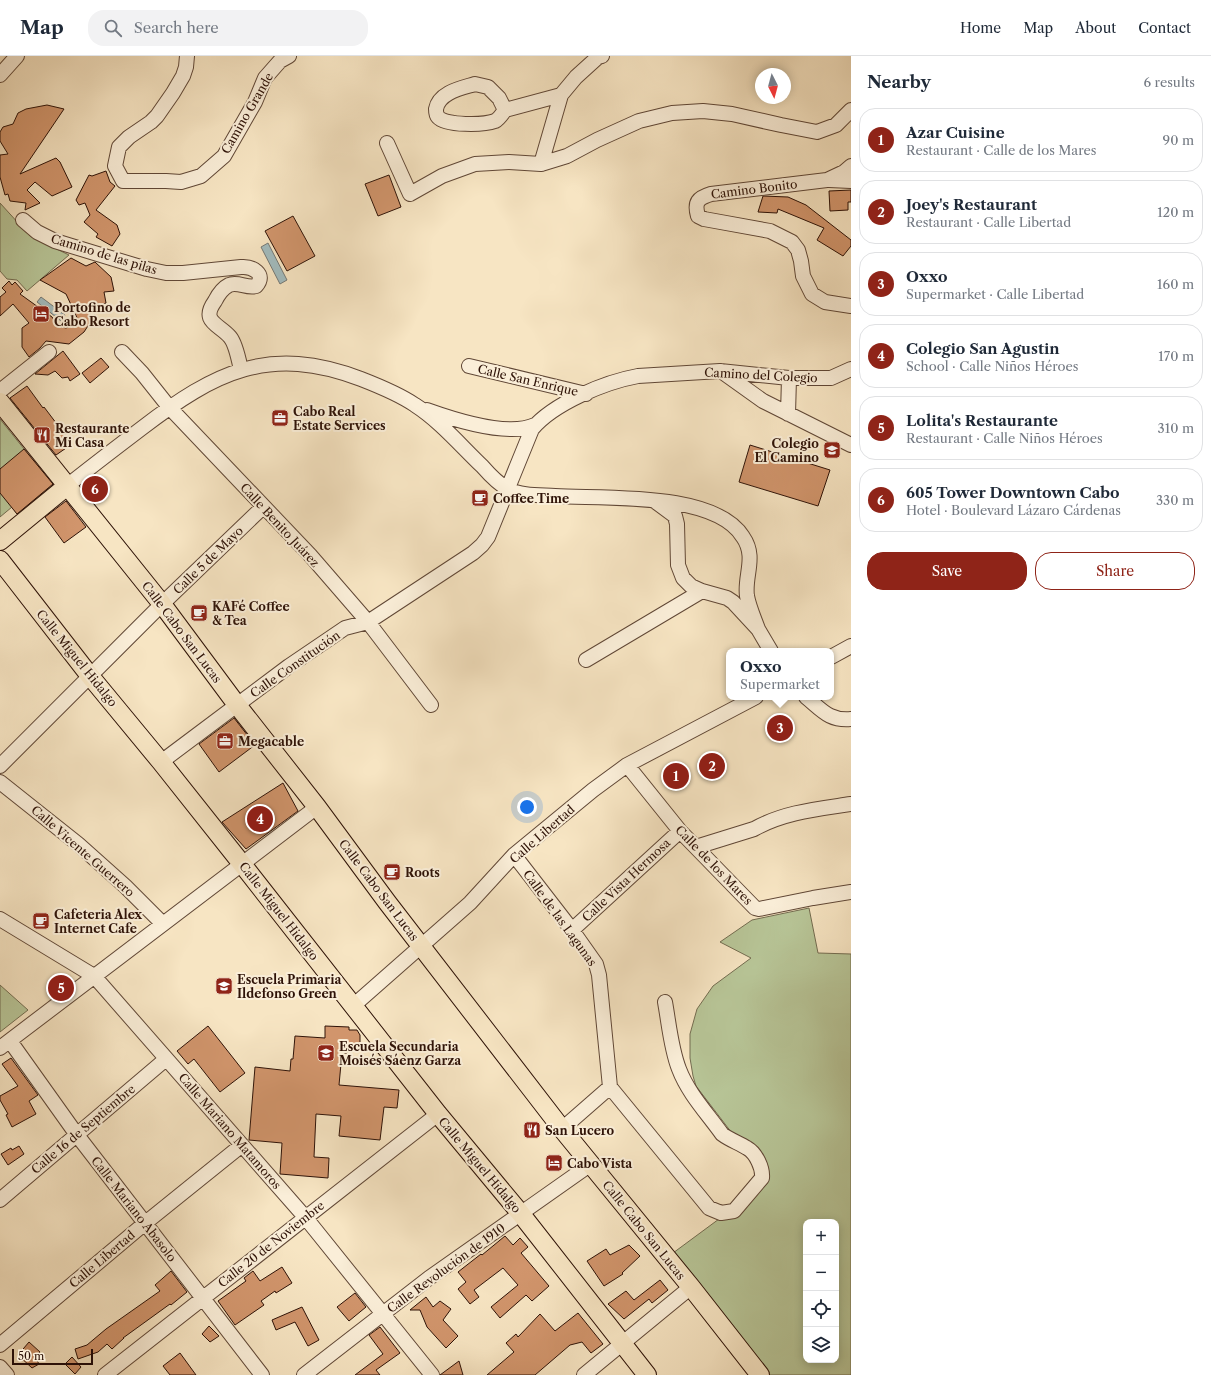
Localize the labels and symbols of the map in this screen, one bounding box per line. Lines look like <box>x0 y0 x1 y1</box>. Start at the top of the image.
north arrow <box>755 68 791 104</box>
street label: Camino Grande <box>218 70 276 156</box>
street label: Camino Bonito <box>710 176 798 202</box>
street label: Camino de las pilas <box>49 231 159 277</box>
place label: Portofino de Cabo Resort <box>54 300 131 329</box>
hotel icon: Portofino de Cabo Resort <box>31 304 51 324</box>
street label: Calle San Enrique <box>476 361 580 399</box>
street label: Camino del Colegio <box>704 365 818 385</box>
place label: Cabo Real Estate Services <box>293 404 386 433</box>
office icon: Cabo Real Estate Services <box>270 408 290 428</box>
place label: Restaurante Mi Casa <box>55 421 129 450</box>
restaurant icon: Restaurante Mi Casa <box>32 425 52 445</box>
place label: Colegio El Camino <box>754 436 819 465</box>
school or university icon: Colegio El Camino <box>822 440 842 460</box>
pin: 6 <box>82 474 108 504</box>
street label: Calle Benito Juárez <box>237 480 323 570</box>
cafe icon: Coffee Time <box>470 488 490 508</box>
place label: Coffee Time <box>493 491 569 506</box>
street label: Calle 5 de Mayo <box>170 523 246 597</box>
street label: Calle Cabo San Lucas <box>139 578 225 686</box>
place label: KAFé Coffee & Tea <box>212 599 290 628</box>
cafe icon: KAFé Coffee & Tea <box>189 603 209 623</box>
street label: Calle Miguel Hidalgo <box>33 607 121 709</box>
street label: Calle Constitución <box>247 627 343 701</box>
pin: 3 <box>767 713 793 743</box>
office icon: Megacable <box>215 731 235 751</box>
place label: Megacable <box>238 734 304 749</box>
pin: 2 <box>699 751 725 781</box>
pin: 1 <box>663 761 689 791</box>
your location <box>517 797 537 817</box>
street label: Calle Libertad <box>506 801 578 866</box>
street label: Calle Vicente Guerrero <box>28 802 138 900</box>
pin: 4 <box>247 804 273 834</box>
street label: Calle de los Mares <box>672 822 756 908</box>
street label: Calle Vista Hermosa <box>579 835 674 925</box>
street label: Calle Cabo San Lucas <box>336 836 422 944</box>
street label: Calle Miguel Hidalgo <box>236 859 322 963</box>
cafe icon: Roots <box>382 862 402 882</box>
place label: Roots <box>405 865 440 880</box>
street label: Calle de las Lagunas <box>520 867 600 969</box>
place label: Cafeteria Alex Internet Cafe <box>54 907 142 936</box>
cafe icon: Cafeteria Alex Internet Cafe <box>31 911 51 931</box>
place label: Escuela Primaria Ildefonso Green <box>237 972 342 1001</box>
pin: 5 <box>48 973 74 1003</box>
school or university icon: Escuela Primaria Ildefonso Green <box>214 976 234 996</box>
place label: Escuela Secundaria Moisés Sáenz Garza <box>339 1039 462 1068</box>
school or university icon: Escuela Secundaria Moisés Sáenz Garza <box>316 1043 336 1063</box>
street label: Calle Mariano Matamoros <box>175 1070 285 1192</box>
street label: Calle 16 de Septiembre <box>28 1081 138 1177</box>
street label: Calle Miguel Hidalgo <box>436 1114 524 1216</box>
restaurant icon: San Lucero <box>522 1120 542 1140</box>
place label: San Lucero <box>545 1123 615 1138</box>
street label: Calle Mariano Abasolo <box>88 1153 180 1265</box>
hotel icon: Cabo Vista <box>544 1153 564 1173</box>
place label: Cabo Vista <box>567 1156 633 1171</box>
street label: Calle Cabo San Lucas <box>599 1177 689 1283</box>
street label: Calle 20 de Noviembre <box>215 1198 327 1290</box>
street label: Calle Revolución de 1910 <box>384 1220 508 1316</box>
street label: Calle Libertad <box>66 1227 138 1291</box>
scale bar <box>12 1347 93 1366</box>

